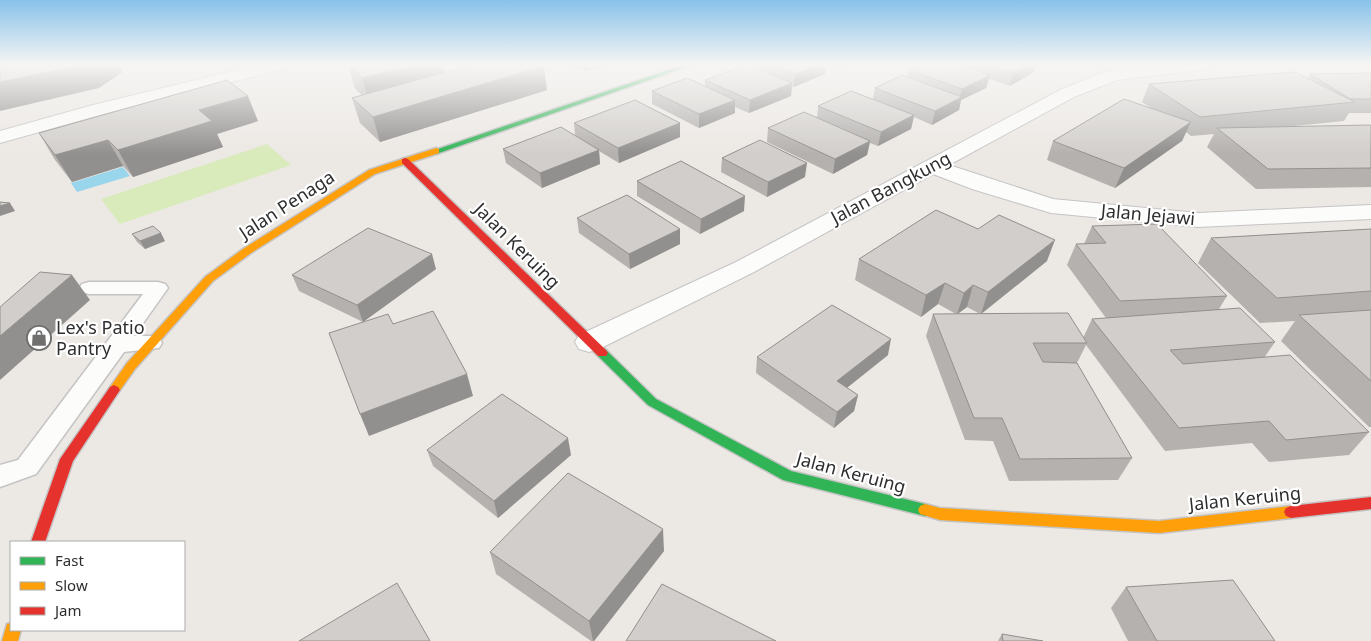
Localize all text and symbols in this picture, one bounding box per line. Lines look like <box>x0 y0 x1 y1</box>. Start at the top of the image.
street label: Jalan Bangkung <box>825 145 955 230</box>
street label: Jalan Penaga <box>233 164 339 245</box>
street label: Jalan Keruing <box>468 196 566 293</box>
street label: Jalan Jejawi <box>1098 198 1196 230</box>
place label: Lex's Patio Pantry <box>56 315 145 360</box>
shop icon: Lex's Patio Pantry <box>26 325 52 351</box>
street label: Jalan Keruing <box>792 445 909 498</box>
street label: Jalan Keruing <box>1186 480 1302 516</box>
legend <box>10 541 185 631</box>
text: Fast <box>55 550 84 570</box>
text: Slow <box>55 575 88 595</box>
text: Jam <box>53 600 82 620</box>

